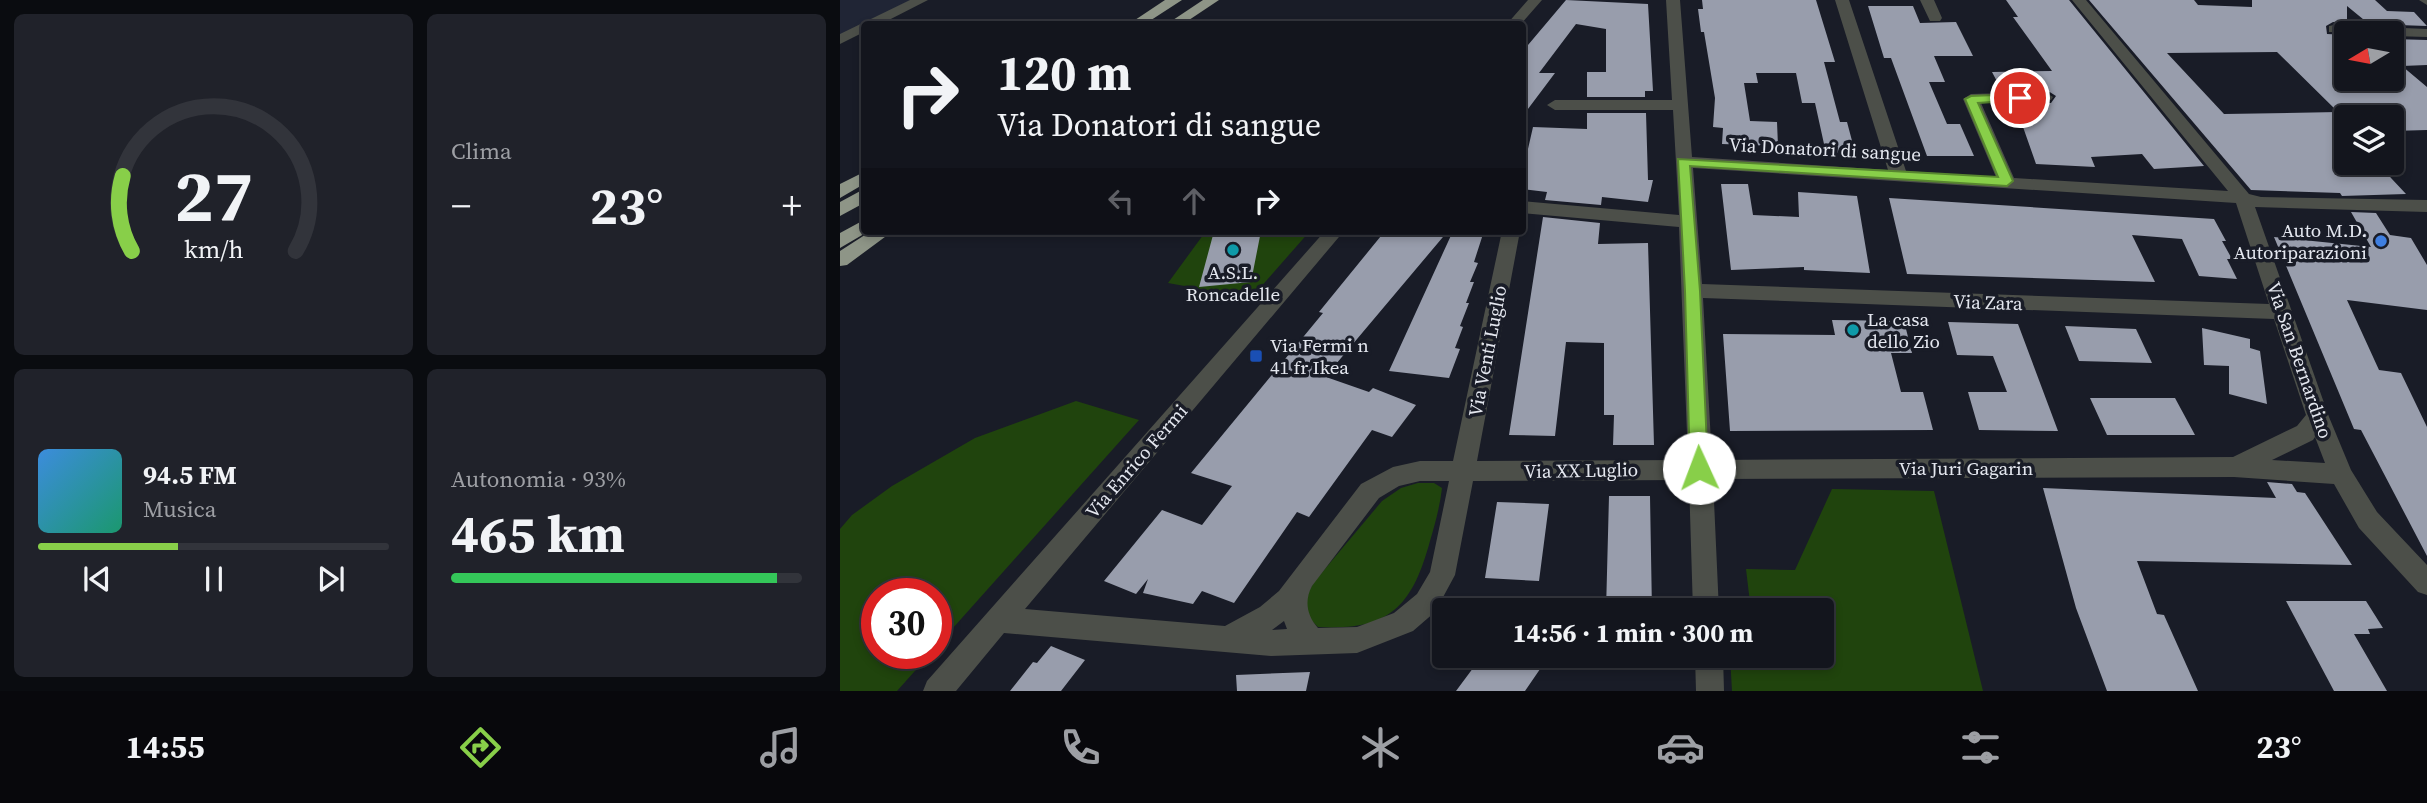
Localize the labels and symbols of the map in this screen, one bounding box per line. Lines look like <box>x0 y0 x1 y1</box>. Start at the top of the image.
north arrow <box>2334 21 2404 91</box>
pin <box>1990 68 2050 128</box>
street label: Via Donatori di sangue <box>1728 131 1922 167</box>
place label: Auto M.D. Autoriparazioni <box>2234 217 2367 265</box>
marker: Auto M.D. Autoriparazioni <box>2373 233 2389 249</box>
marker: A.S.L. Roncadelle <box>1225 242 1241 258</box>
place label: A.S.L. Roncadelle <box>1186 259 1280 307</box>
street label: Via San Bernardino <box>2261 278 2339 442</box>
street label: Via Venti Luglio <box>1462 283 1512 419</box>
street label: Via Zara <box>1953 288 2024 316</box>
place label: La casa dello Zio <box>1867 306 1940 354</box>
marker: La casa dello Zio <box>1845 322 1861 338</box>
place label: Via Fermi n 41 fr Ikea <box>1270 332 1369 380</box>
marker: Via Fermi n 41 fr Ikea <box>1248 348 1264 364</box>
street label: Via Enrico Fermi <box>1079 398 1193 524</box>
position arrow <box>1662 431 1736 505</box>
street label: Via Juri Gagarin <box>1899 455 2033 481</box>
street label: Via XX Luglio <box>1524 456 1638 484</box>
speed limit sign: 30 <box>861 578 952 669</box>

